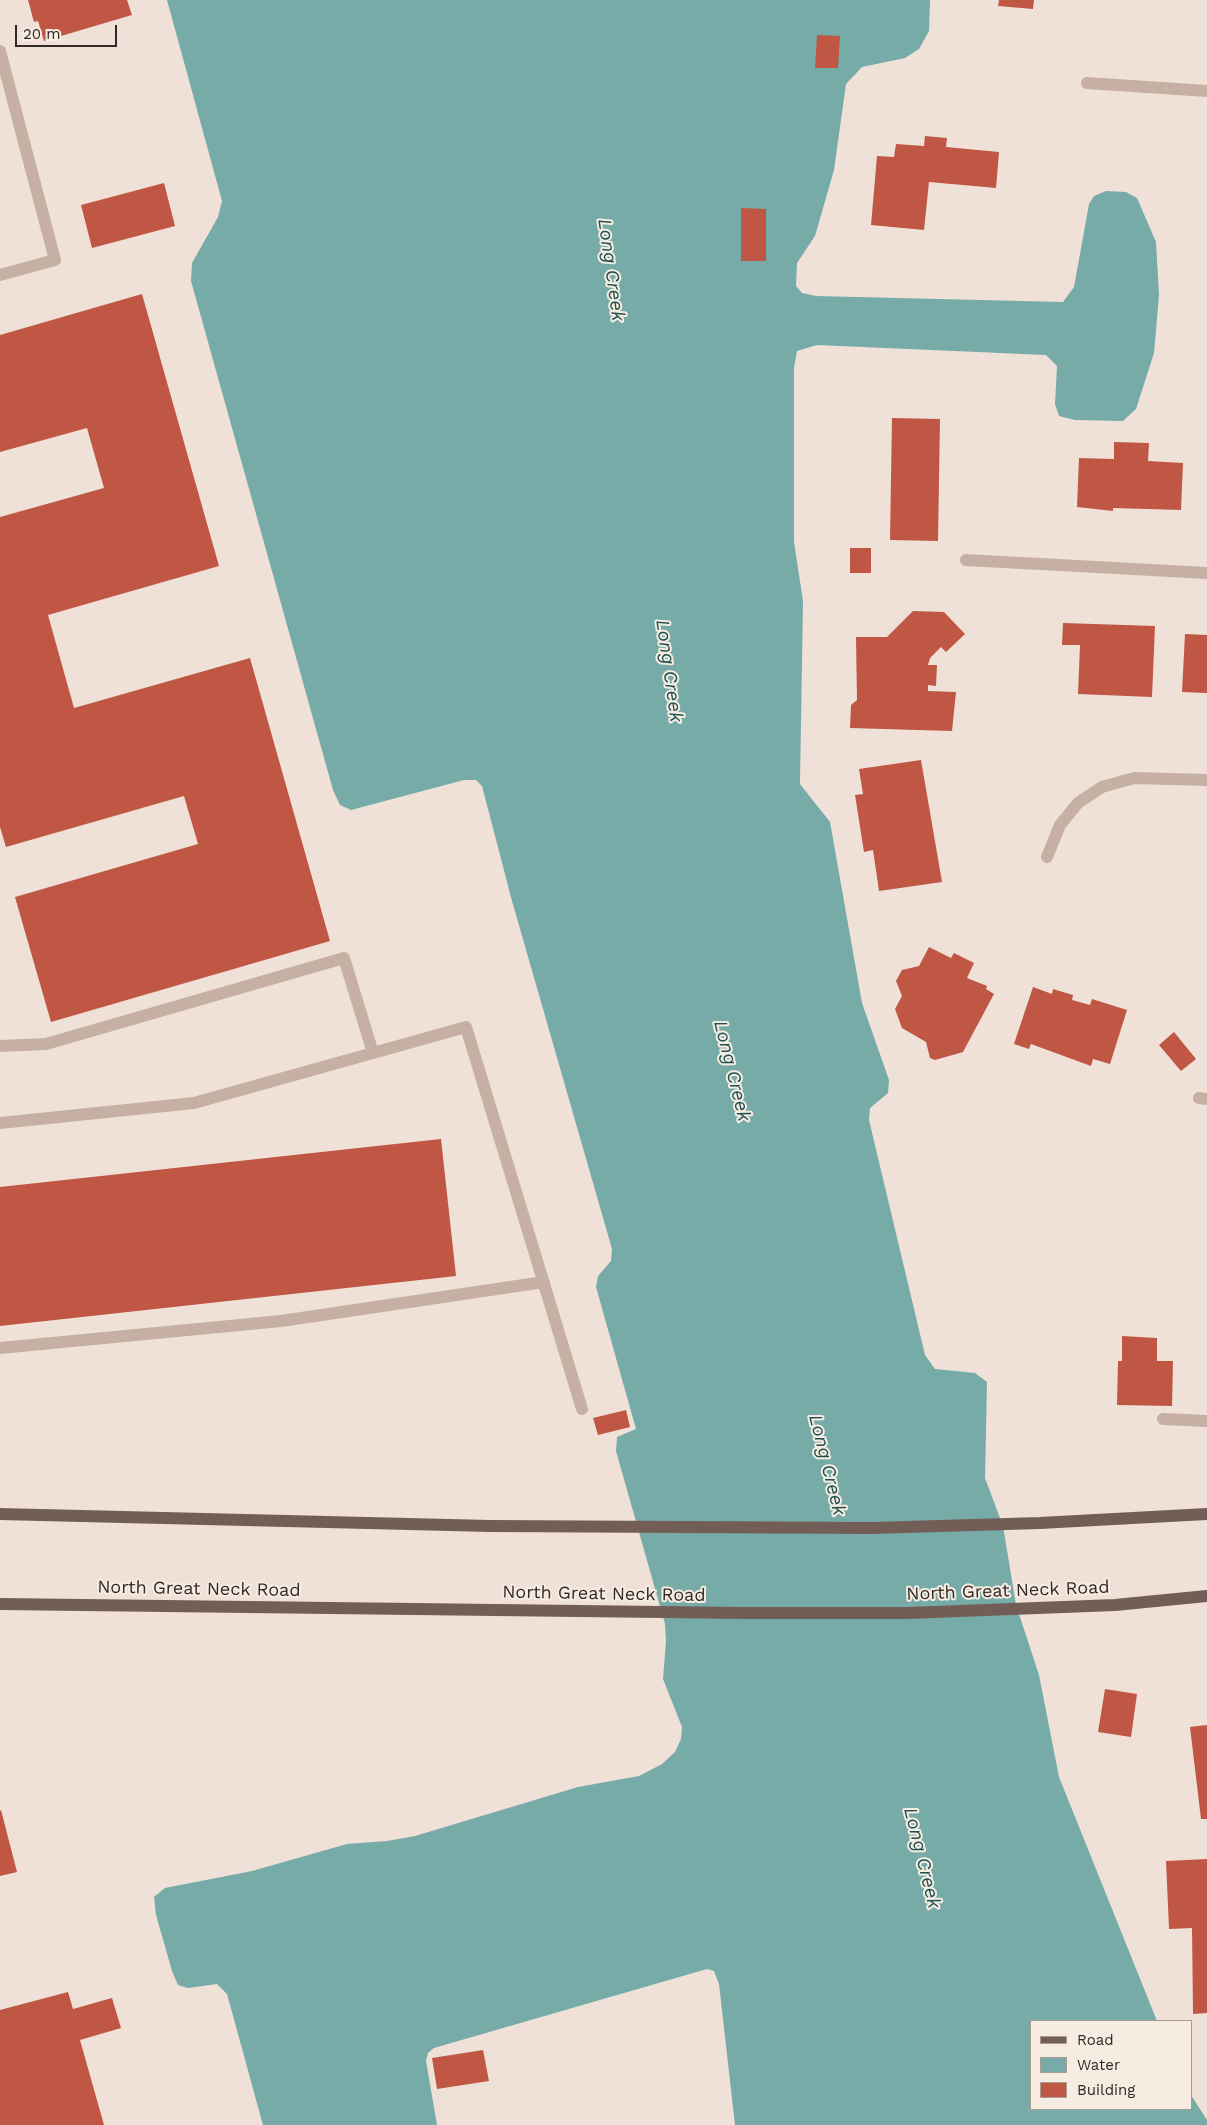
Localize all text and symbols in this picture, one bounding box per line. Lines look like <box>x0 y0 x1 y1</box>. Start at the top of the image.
scale bar <box>18 15 120 47</box>
text: 20 m <box>23 25 61 43</box>
water label: Long Creek <box>593 217 629 323</box>
water label: Long Creek <box>651 618 687 724</box>
water label: Long Creek <box>708 1018 756 1124</box>
water label: Long Creek <box>803 1412 851 1518</box>
street label: North Great Neck Road <box>97 1576 301 1602</box>
street label: North Great Neck Road <box>906 1577 1110 1605</box>
street label: North Great Neck Road <box>502 1581 706 1607</box>
water label: Long Creek <box>898 1805 946 1911</box>
legend <box>1030 2020 1192 2110</box>
text: Road <box>1077 2031 1114 2049</box>
text: Water <box>1077 2056 1120 2074</box>
text: Building <box>1077 2081 1135 2099</box>

